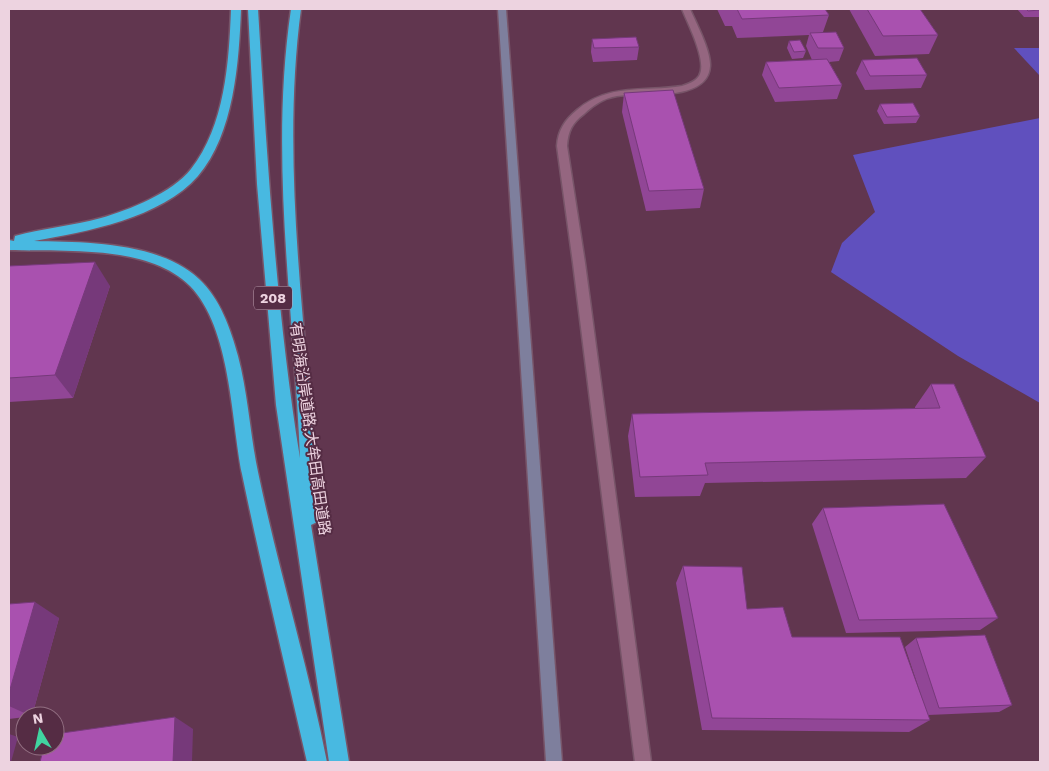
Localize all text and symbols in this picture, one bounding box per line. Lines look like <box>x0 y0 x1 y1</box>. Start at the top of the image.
road number: 208 <box>254 286 292 310</box>
street label: 有明海沿岸道路;大牟田高田道路 <box>286 322 334 536</box>
north arrow <box>15 706 65 756</box>
text: N <box>32 709 44 727</box>

